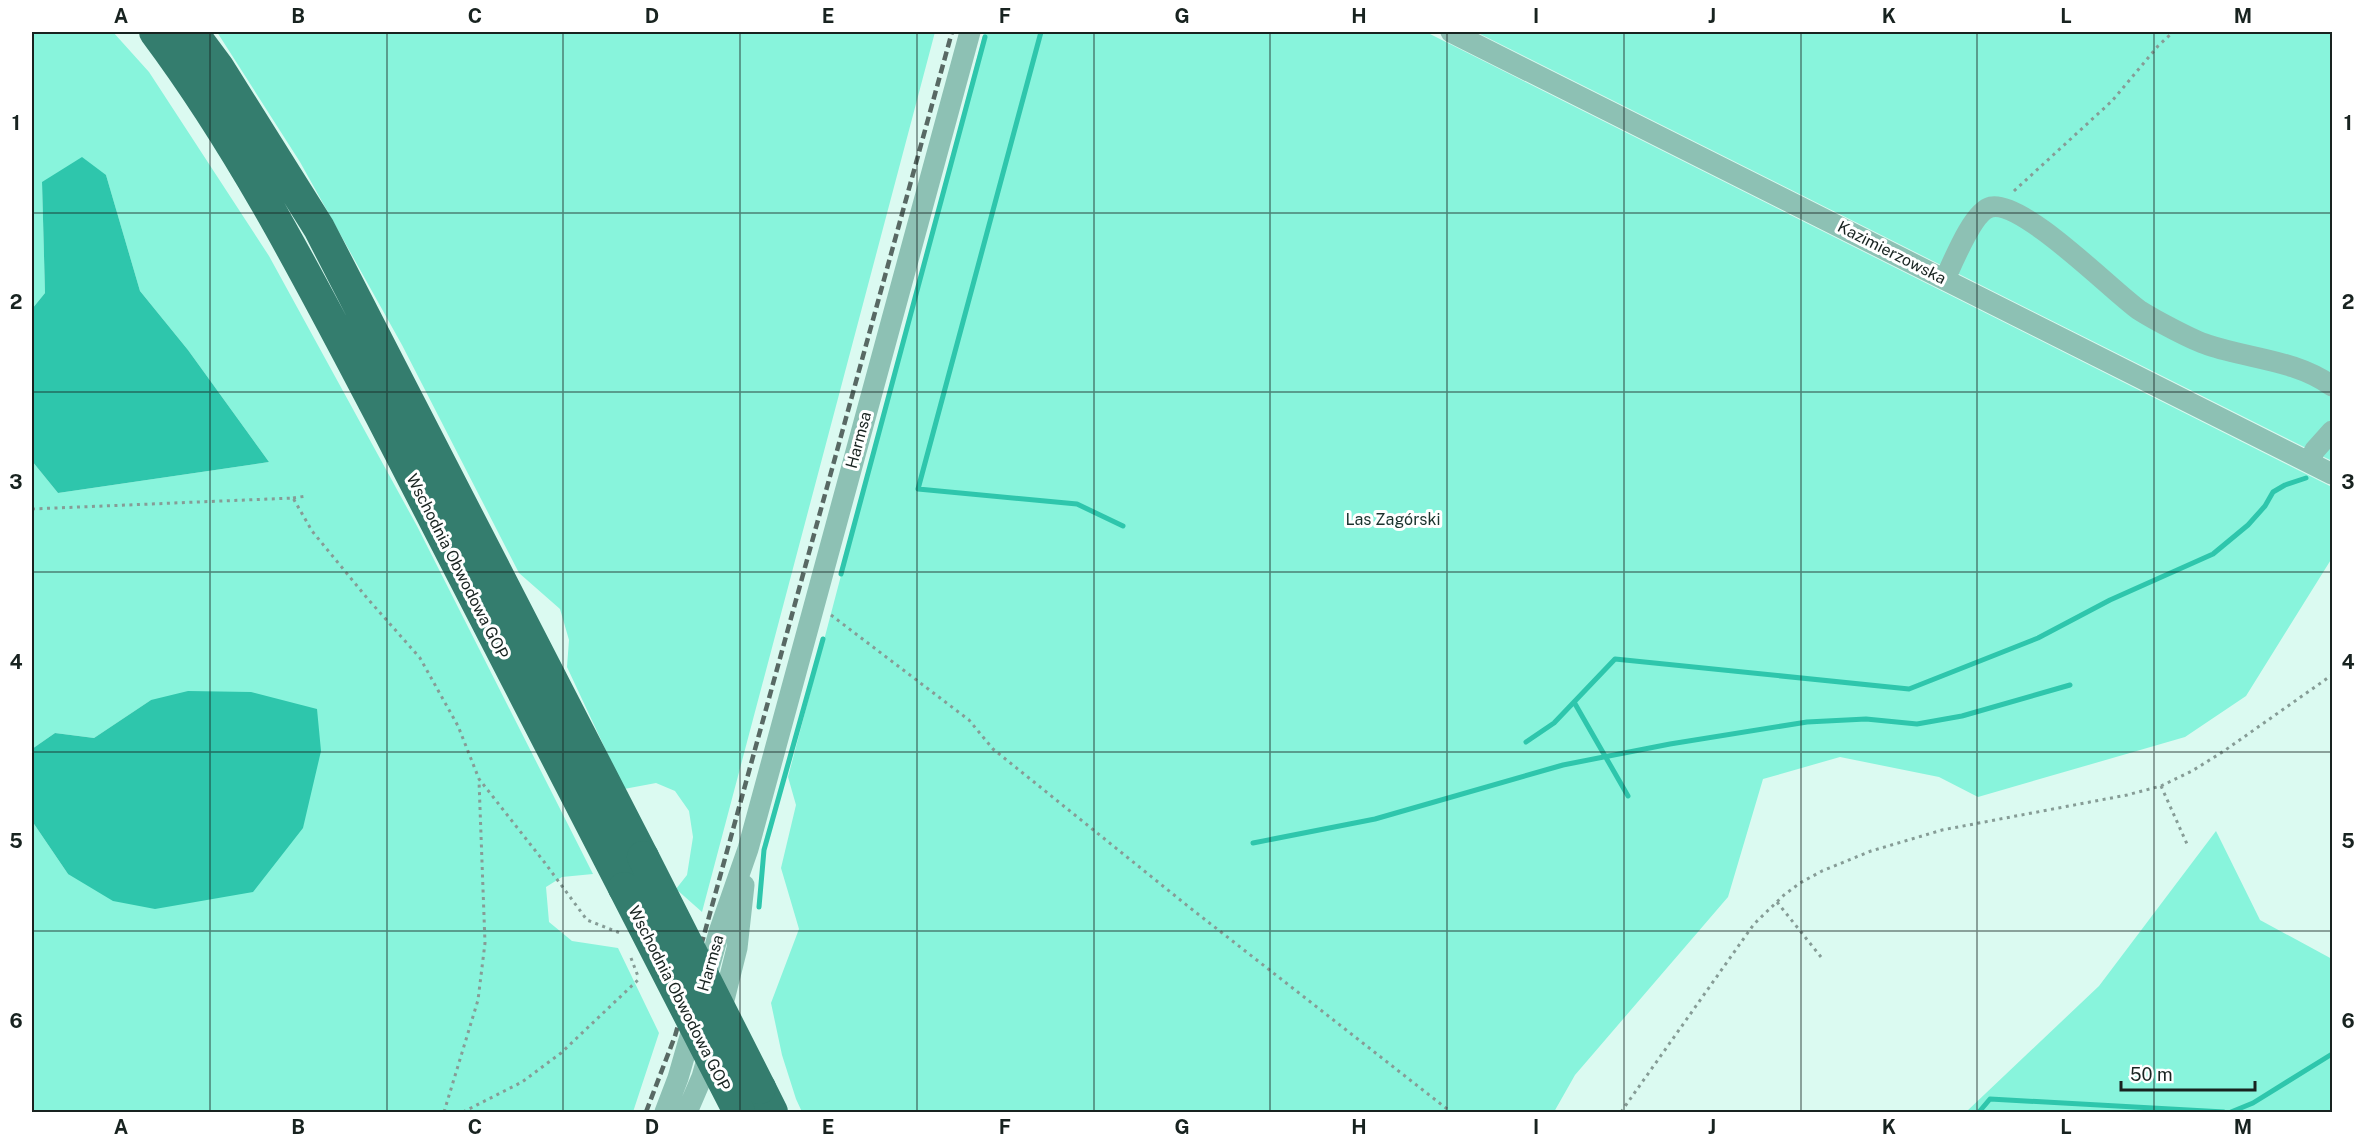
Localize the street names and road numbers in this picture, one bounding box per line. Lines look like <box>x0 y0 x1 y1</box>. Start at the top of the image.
street label: Kazimierzowska <box>1834 217 1949 288</box>
street label: Harmsa <box>842 410 875 471</box>
street label: Wschodnia Obwodowa GOP <box>403 471 513 662</box>
street label: Wschodnia Obwodowa GOP <box>625 903 735 1094</box>
street label: Harmsa <box>693 933 728 994</box>

